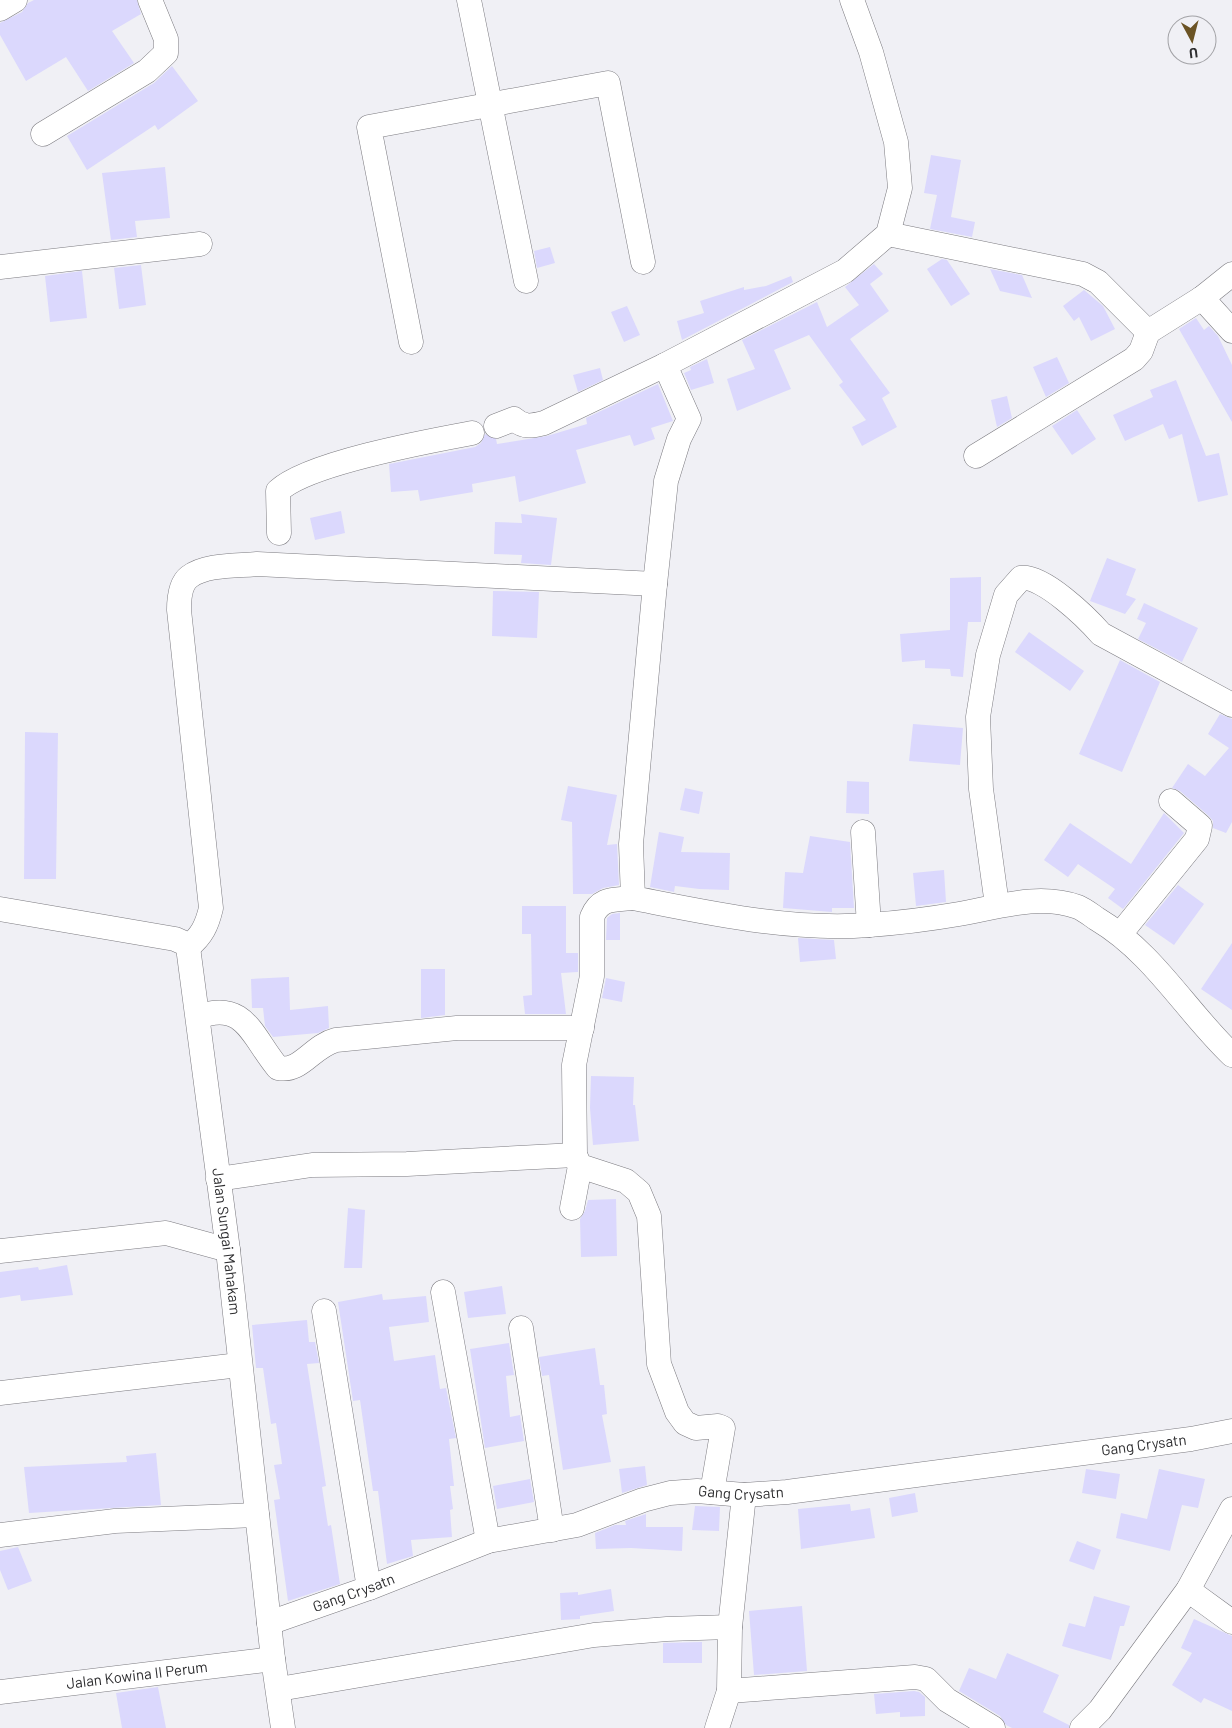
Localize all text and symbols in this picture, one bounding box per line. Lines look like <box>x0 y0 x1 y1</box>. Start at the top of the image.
north arrow <box>1167 15 1217 65</box>
text: U <box>1188 44 1199 62</box>
street label: Jalan Sungai Mahakam <box>209 1167 245 1316</box>
street label: Gang Crysatn <box>1100 1430 1187 1459</box>
street label: Gang Crysatn <box>698 1481 784 1503</box>
street label: Gang Crysatn <box>310 1569 397 1615</box>
street label: Jalan Kowina II Perum <box>65 1657 209 1692</box>

